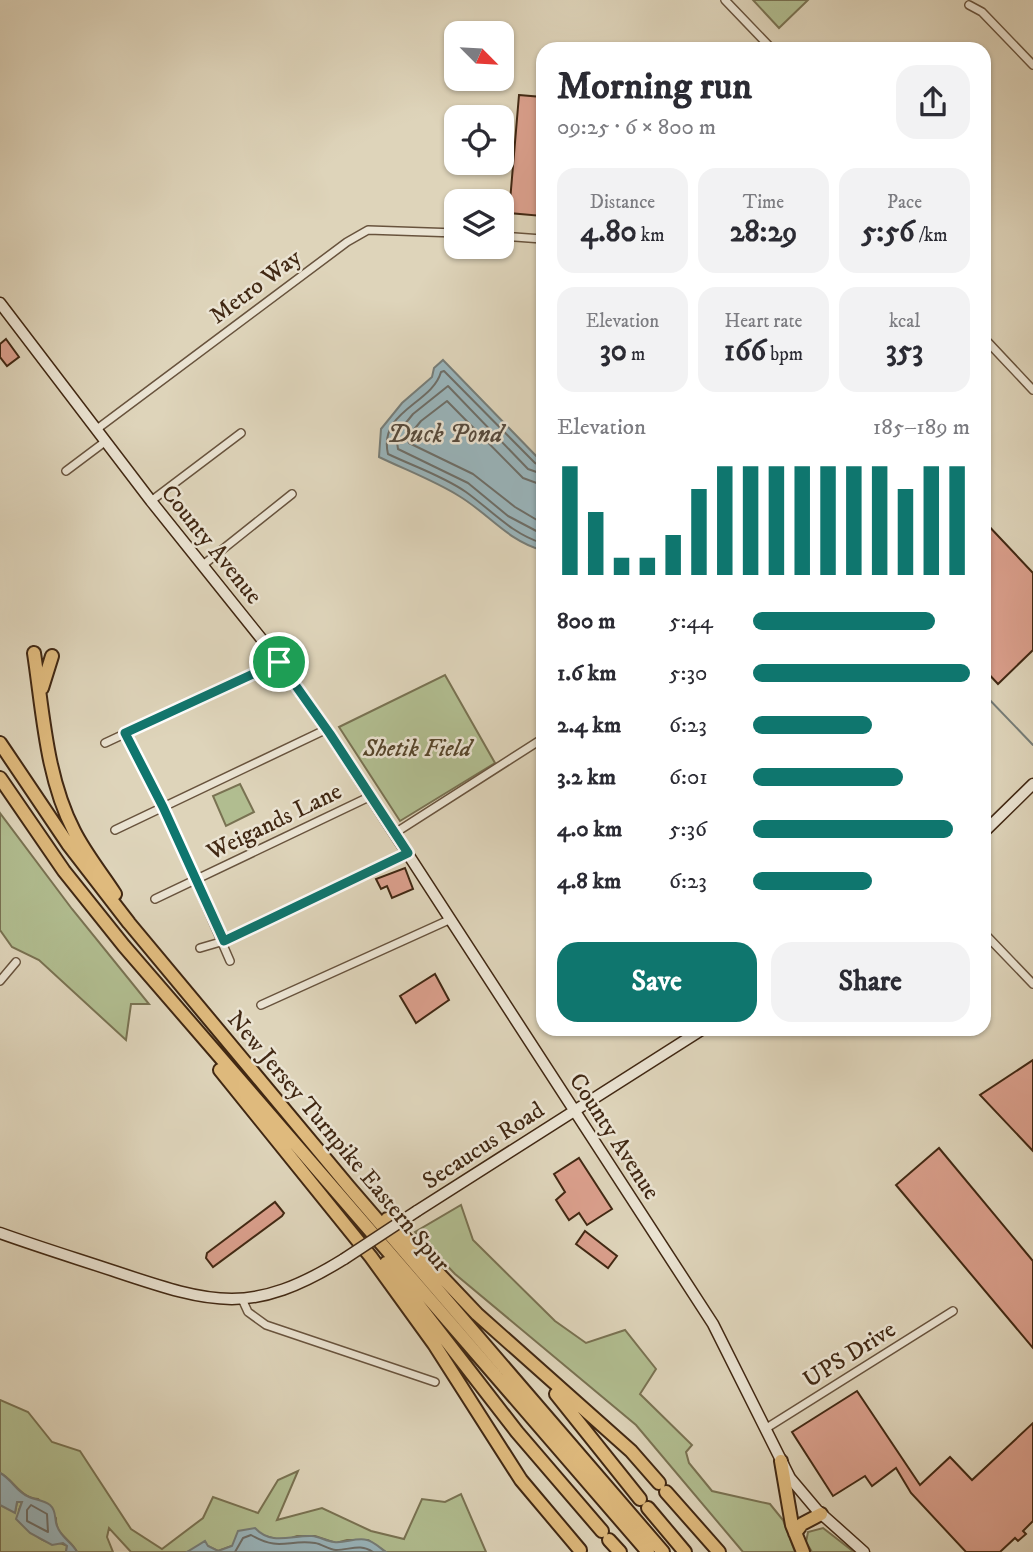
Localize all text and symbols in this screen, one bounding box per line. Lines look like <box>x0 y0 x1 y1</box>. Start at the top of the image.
north arrow <box>444 21 514 91</box>
map controls <box>444 21 514 259</box>
text: Morning run <box>557 63 752 111</box>
button: share <box>896 65 970 139</box>
button: locate <box>444 105 514 175</box>
text: 09:25 · 6 × 800 m <box>557 113 716 142</box>
button: layers <box>444 189 514 259</box>
text: Distance <box>590 191 655 214</box>
text: Time <box>743 191 784 214</box>
text: Pace <box>887 191 922 214</box>
text: 4.80 <box>580 214 637 251</box>
text: 28:29 <box>730 214 797 251</box>
text: 5:56 <box>861 214 915 251</box>
text: km <box>637 224 665 247</box>
text: /km <box>915 224 948 247</box>
street label: Metro Way <box>204 242 308 331</box>
text: Elevation <box>586 310 659 333</box>
text: Heart rate <box>725 310 802 333</box>
text: kcal <box>889 310 920 333</box>
text: 30 <box>600 333 627 370</box>
text: 166 <box>724 333 766 370</box>
text: 353 <box>886 333 923 370</box>
text: m <box>627 343 645 366</box>
text: bpm <box>766 343 803 366</box>
text: Elevation <box>557 413 646 442</box>
text: 185–189 m <box>873 413 970 442</box>
water label: Duck Pond <box>387 418 506 451</box>
street label: County Avenue <box>154 479 269 610</box>
text: 800 m <box>557 607 615 636</box>
text: 5:44 <box>669 607 713 636</box>
pin <box>249 632 309 692</box>
icon: arrive <box>260 643 298 681</box>
text: 1.6 km <box>557 659 616 688</box>
text: 5:30 <box>669 659 707 688</box>
text: 2.4 km <box>557 711 621 740</box>
text: 6:23 <box>669 711 707 740</box>
park label: Shetik Field <box>362 734 475 764</box>
text: 3.2 km <box>557 763 616 792</box>
text: 6:01 <box>669 763 708 792</box>
street label: Weigands Lane <box>201 776 347 868</box>
text: 4.0 km <box>557 815 622 844</box>
text: 5:36 <box>669 815 707 844</box>
text: 4.8 km <box>557 867 621 896</box>
text: 6:23 <box>669 867 707 896</box>
button: Save <box>557 942 757 1022</box>
button: Share <box>771 942 970 1022</box>
street label: New Jersey Turnpike Eastern Spur <box>220 1005 456 1278</box>
street label: County Avenue <box>562 1068 666 1206</box>
street label: Secaucus Road <box>417 1095 550 1196</box>
street label: UPS Drive <box>798 1315 901 1395</box>

